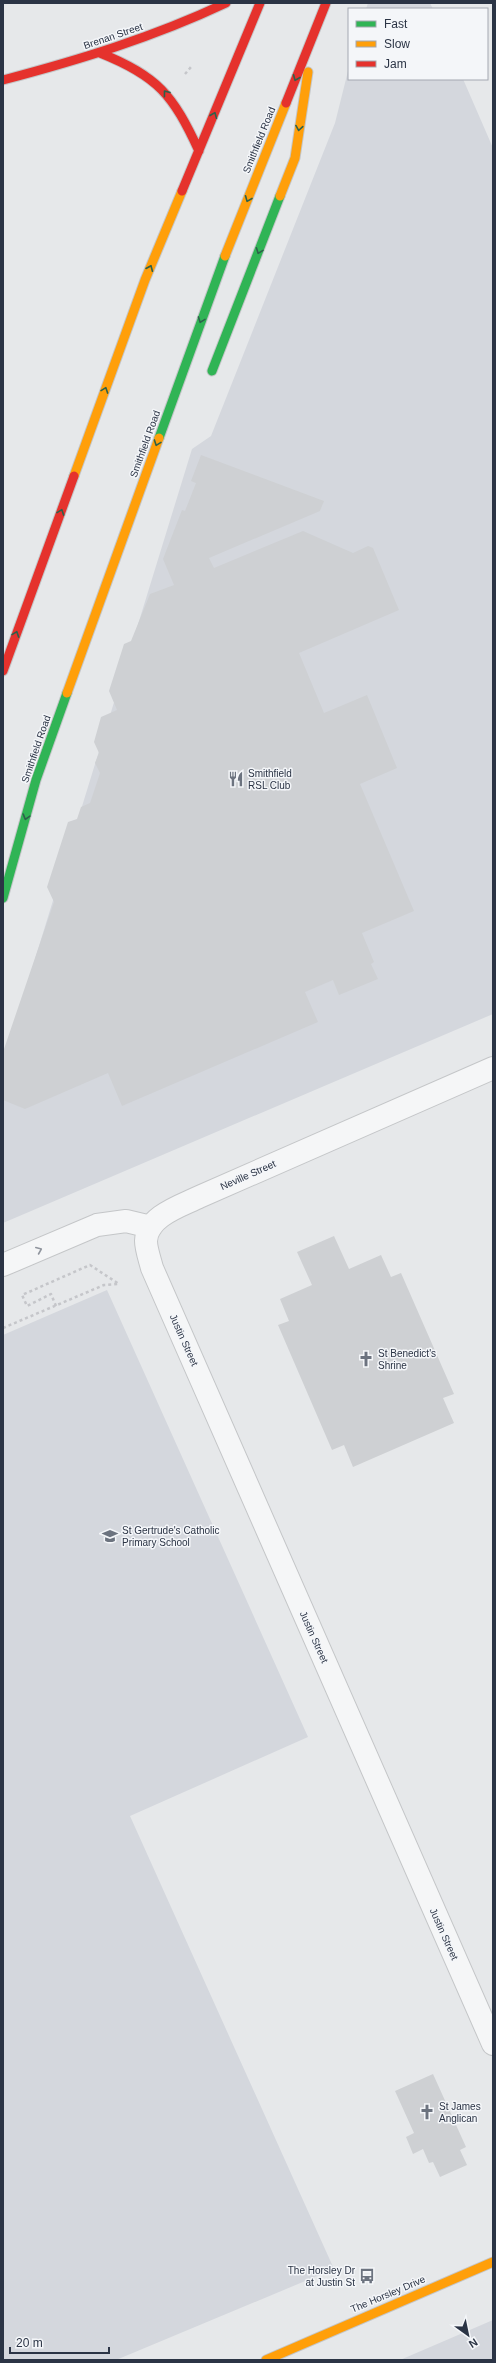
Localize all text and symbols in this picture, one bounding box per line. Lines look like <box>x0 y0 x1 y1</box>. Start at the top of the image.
legend <box>348 8 488 80</box>
text: Fast <box>384 17 408 31</box>
street label: Brenan Street <box>82 21 144 51</box>
text: Slow <box>384 37 410 51</box>
text: Jam <box>384 57 407 71</box>
one-way arrow <box>293 74 301 82</box>
one-way arrow <box>163 90 171 97</box>
street label: Smithfield Road <box>241 105 277 175</box>
one-way arrow <box>209 111 217 118</box>
one-way arrow <box>296 124 304 131</box>
one-way arrow <box>244 195 252 202</box>
one-way arrow <box>255 247 263 254</box>
one-way arrow <box>145 264 153 272</box>
one-way arrow <box>198 317 206 324</box>
one-way arrow <box>100 386 109 393</box>
street label: Smithfield Road <box>128 409 162 479</box>
one-way arrow <box>154 439 162 446</box>
one-way arrow <box>56 509 64 516</box>
one-way arrow <box>12 631 20 638</box>
street label: Smithfield Road <box>19 714 53 784</box>
place label: Smithfield RSL Club <box>248 768 292 791</box>
restaurant icon: Smithfield RSL Club <box>227 770 245 788</box>
one-way arrow <box>22 814 30 821</box>
street label: Neville Street <box>219 1158 278 1192</box>
one-way arrow <box>35 1246 42 1254</box>
street label: Justin Street <box>168 1312 200 1368</box>
place label: St Benedict's Shrine <box>378 1348 436 1371</box>
church icon: St Benedict's Shrine <box>357 1350 375 1368</box>
place label: St Gertrude's Catholic Primary School <box>122 1525 220 1548</box>
school or university icon: St Gertrude's Catholic Primary School <box>101 1527 119 1545</box>
street label: Justin Street <box>298 1609 330 1665</box>
street label: Justin Street <box>428 1906 460 1962</box>
place label: St James Anglican <box>439 2101 481 2124</box>
church icon: St James Anglican <box>418 2103 436 2121</box>
place label: The Horsley Dr at Justin St <box>288 2265 356 2288</box>
bus stop icon: The Horsley Dr at Justin St <box>358 2267 376 2285</box>
street label: The Horsley Drive <box>349 2273 427 2315</box>
north arrow <box>448 2315 488 2355</box>
scale bar <box>10 2329 109 2355</box>
text: 20 m <box>16 2336 43 2350</box>
text: N <box>467 2336 480 2351</box>

